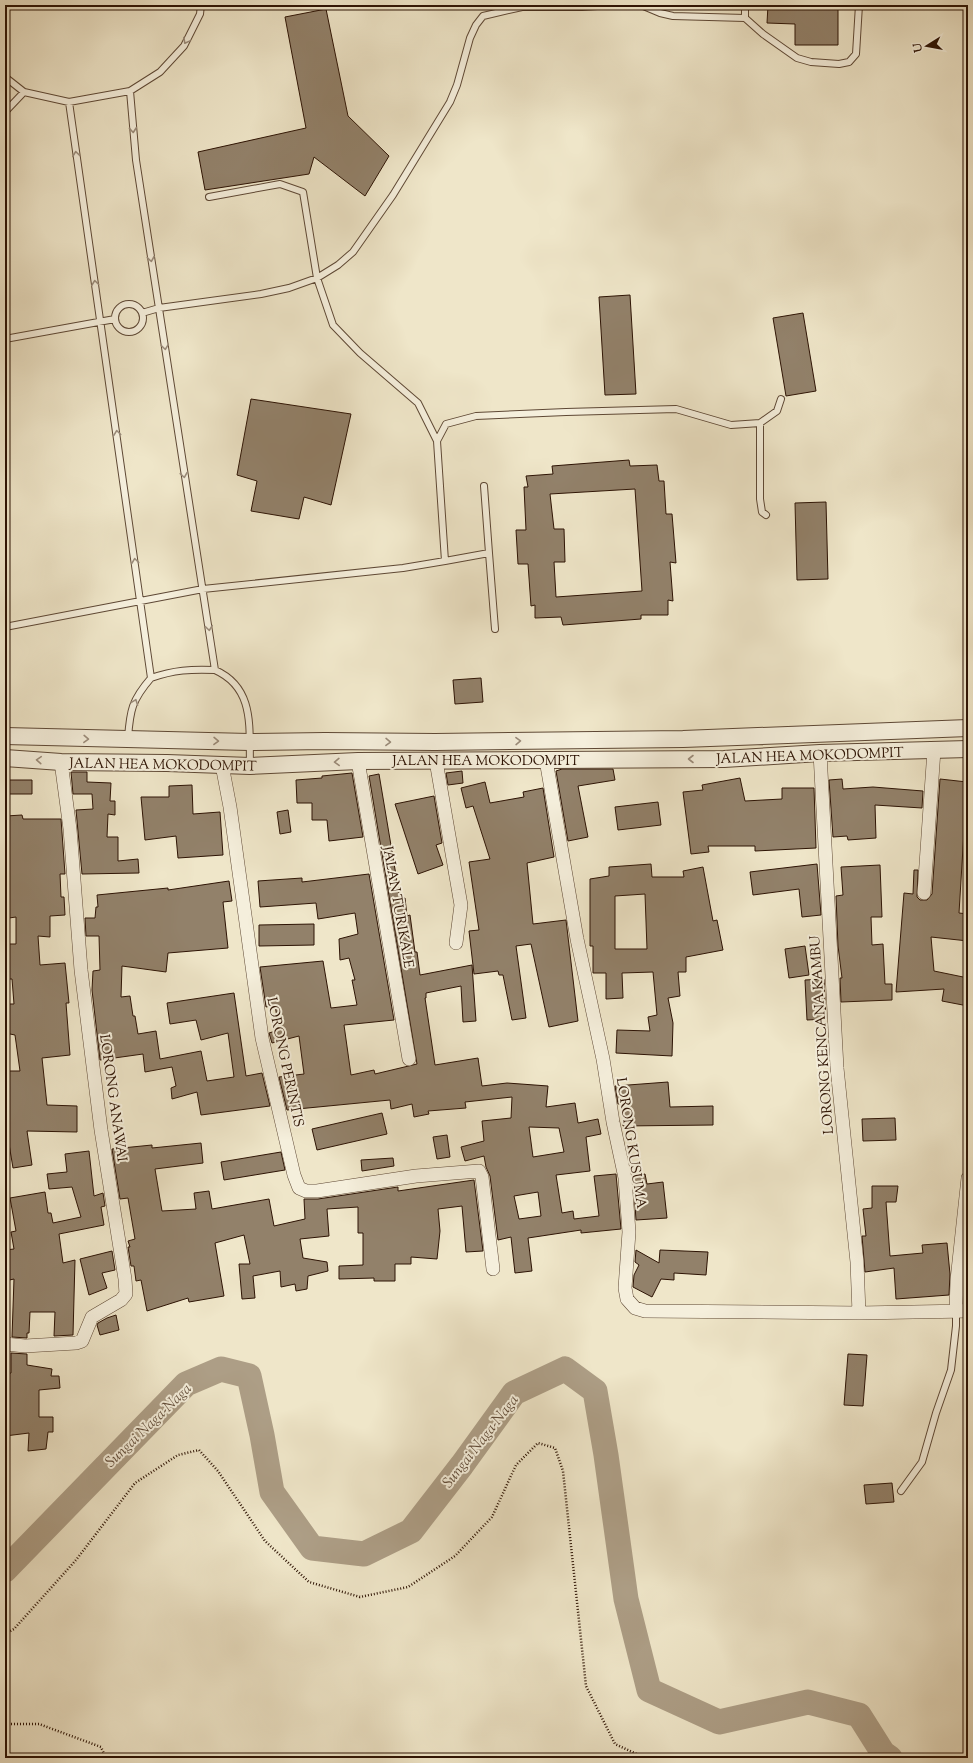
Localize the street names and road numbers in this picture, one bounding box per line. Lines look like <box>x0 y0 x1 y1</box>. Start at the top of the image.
street label: JALAN HEA MOKODOMPIT <box>715 744 904 770</box>
street label: JALAN HEA MOKODOMPIT <box>391 752 580 772</box>
street label: JALAN HEA MOKODOMPIT <box>68 754 257 778</box>
street label: JALAN TURIKALE <box>376 844 418 971</box>
street label: LORONG KENCANA KAMBU <box>806 934 840 1135</box>
street label: LORONG PERINTIS <box>261 996 308 1129</box>
street label: LORONG ANAWAI <box>93 1033 131 1164</box>
street label: LORONG KUSUMA <box>610 1076 650 1211</box>

